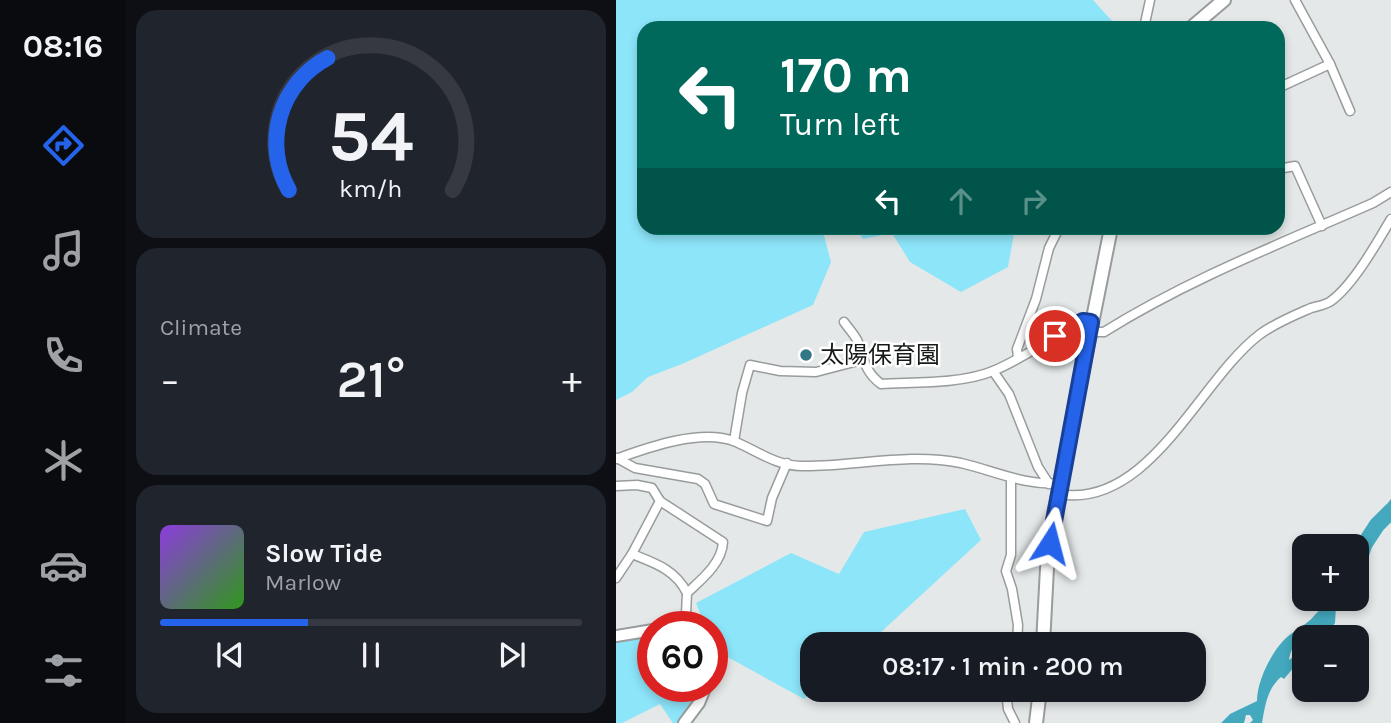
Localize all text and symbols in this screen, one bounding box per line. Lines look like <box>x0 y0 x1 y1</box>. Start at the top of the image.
text: 08:16 <box>23 28 103 65</box>
text: 170 m <box>780 47 912 104</box>
icon: left <box>665 49 756 140</box>
text: 54 <box>328 93 414 178</box>
text: Turn left <box>780 106 900 143</box>
icon: directions <box>39 121 88 170</box>
text: km/h <box>339 174 403 203</box>
icon: left <box>869 182 907 220</box>
icon: ahead <box>942 182 980 220</box>
icon: right <box>1015 182 1053 220</box>
icon: music <box>39 226 88 275</box>
pin <box>1025 306 1085 366</box>
text: Climate <box>160 314 242 341</box>
icon: arrive <box>1036 317 1074 355</box>
icon: phone <box>39 331 88 380</box>
place label: 太陽保育園 <box>820 341 940 369</box>
marker: 太陽保育園 <box>798 347 814 363</box>
text: 21° <box>337 349 405 410</box>
text: − <box>160 358 180 403</box>
text: + <box>562 358 582 403</box>
icon: climate <box>39 436 88 485</box>
position arrow <box>1013 506 1087 580</box>
map controls <box>1292 534 1369 702</box>
button: + <box>1292 534 1369 611</box>
text: Slow Tide <box>265 538 383 569</box>
icon: car <box>39 541 88 590</box>
text: Marlow <box>265 569 341 596</box>
speed limit sign: 60 <box>637 611 728 702</box>
button: − <box>1292 625 1369 702</box>
icon: previous <box>211 636 249 674</box>
icon: pause <box>352 636 390 674</box>
icon: next <box>493 636 531 674</box>
icon: filters <box>39 646 88 695</box>
text: 08:17 · 1 min · 200 m <box>882 651 1124 682</box>

